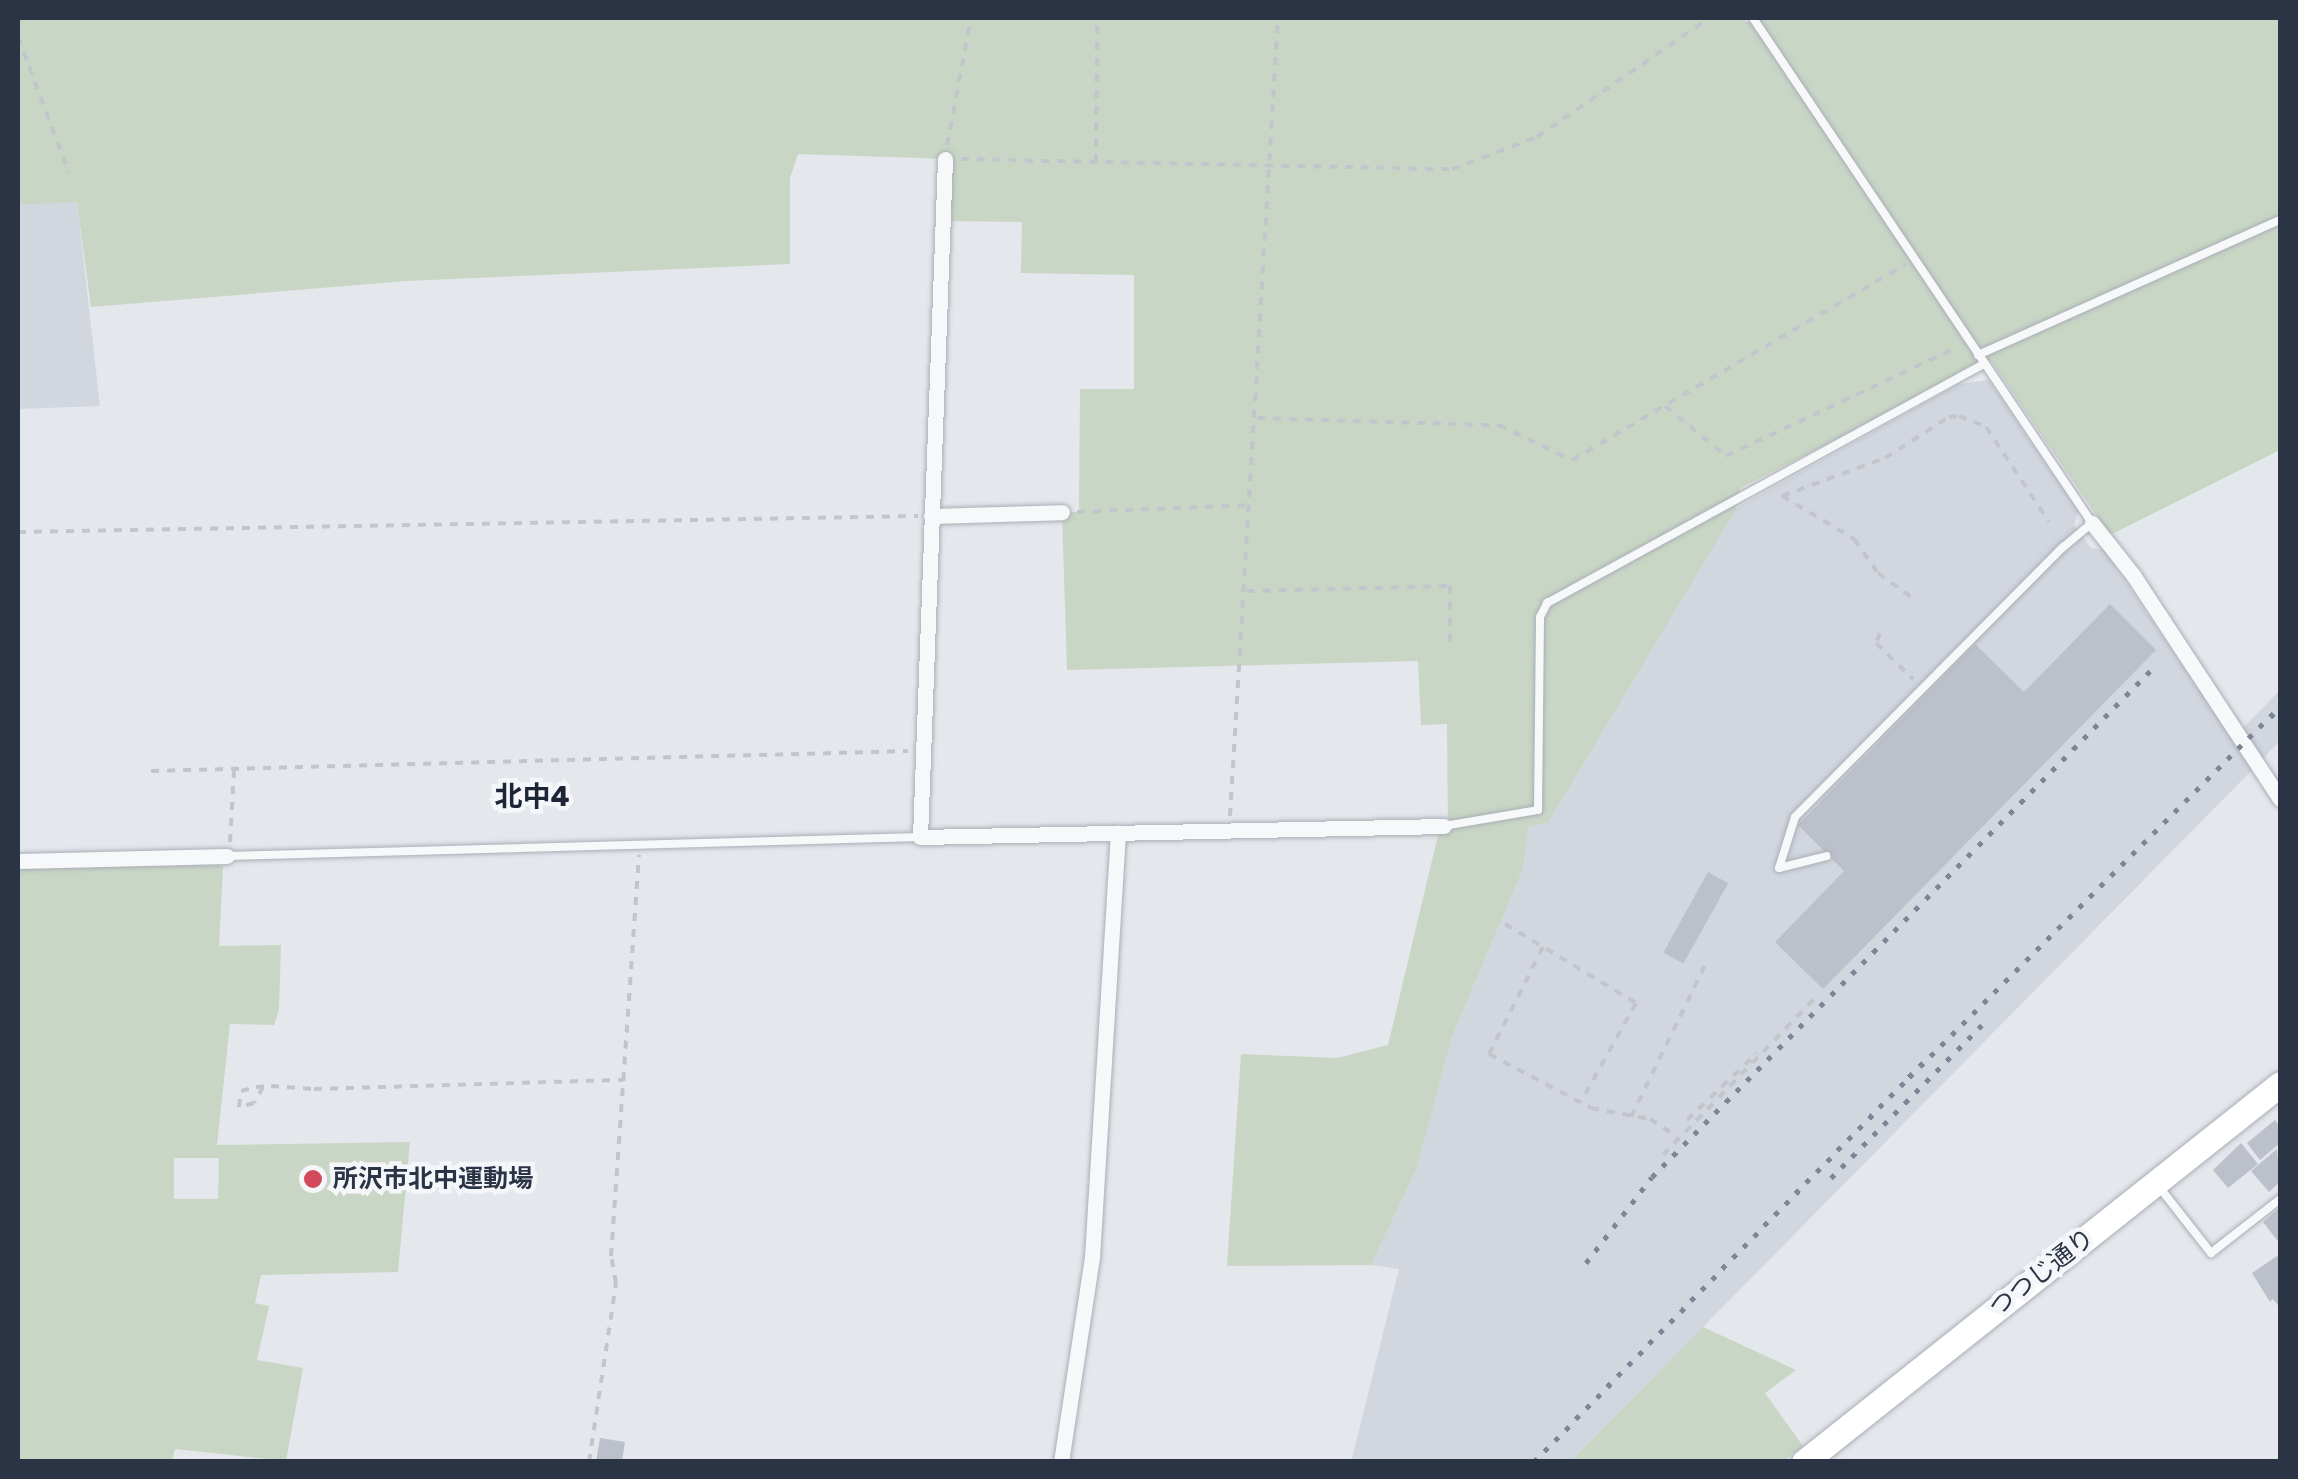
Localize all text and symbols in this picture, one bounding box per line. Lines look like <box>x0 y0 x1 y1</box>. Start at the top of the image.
district label: 北中4 <box>494 780 570 814</box>
place label: 所沢市北中運動場 <box>333 1164 533 1194</box>
marker: 所沢市北中運動場 <box>302 1168 324 1190</box>
street label: つつじ通り <box>1984 1223 2100 1323</box>

